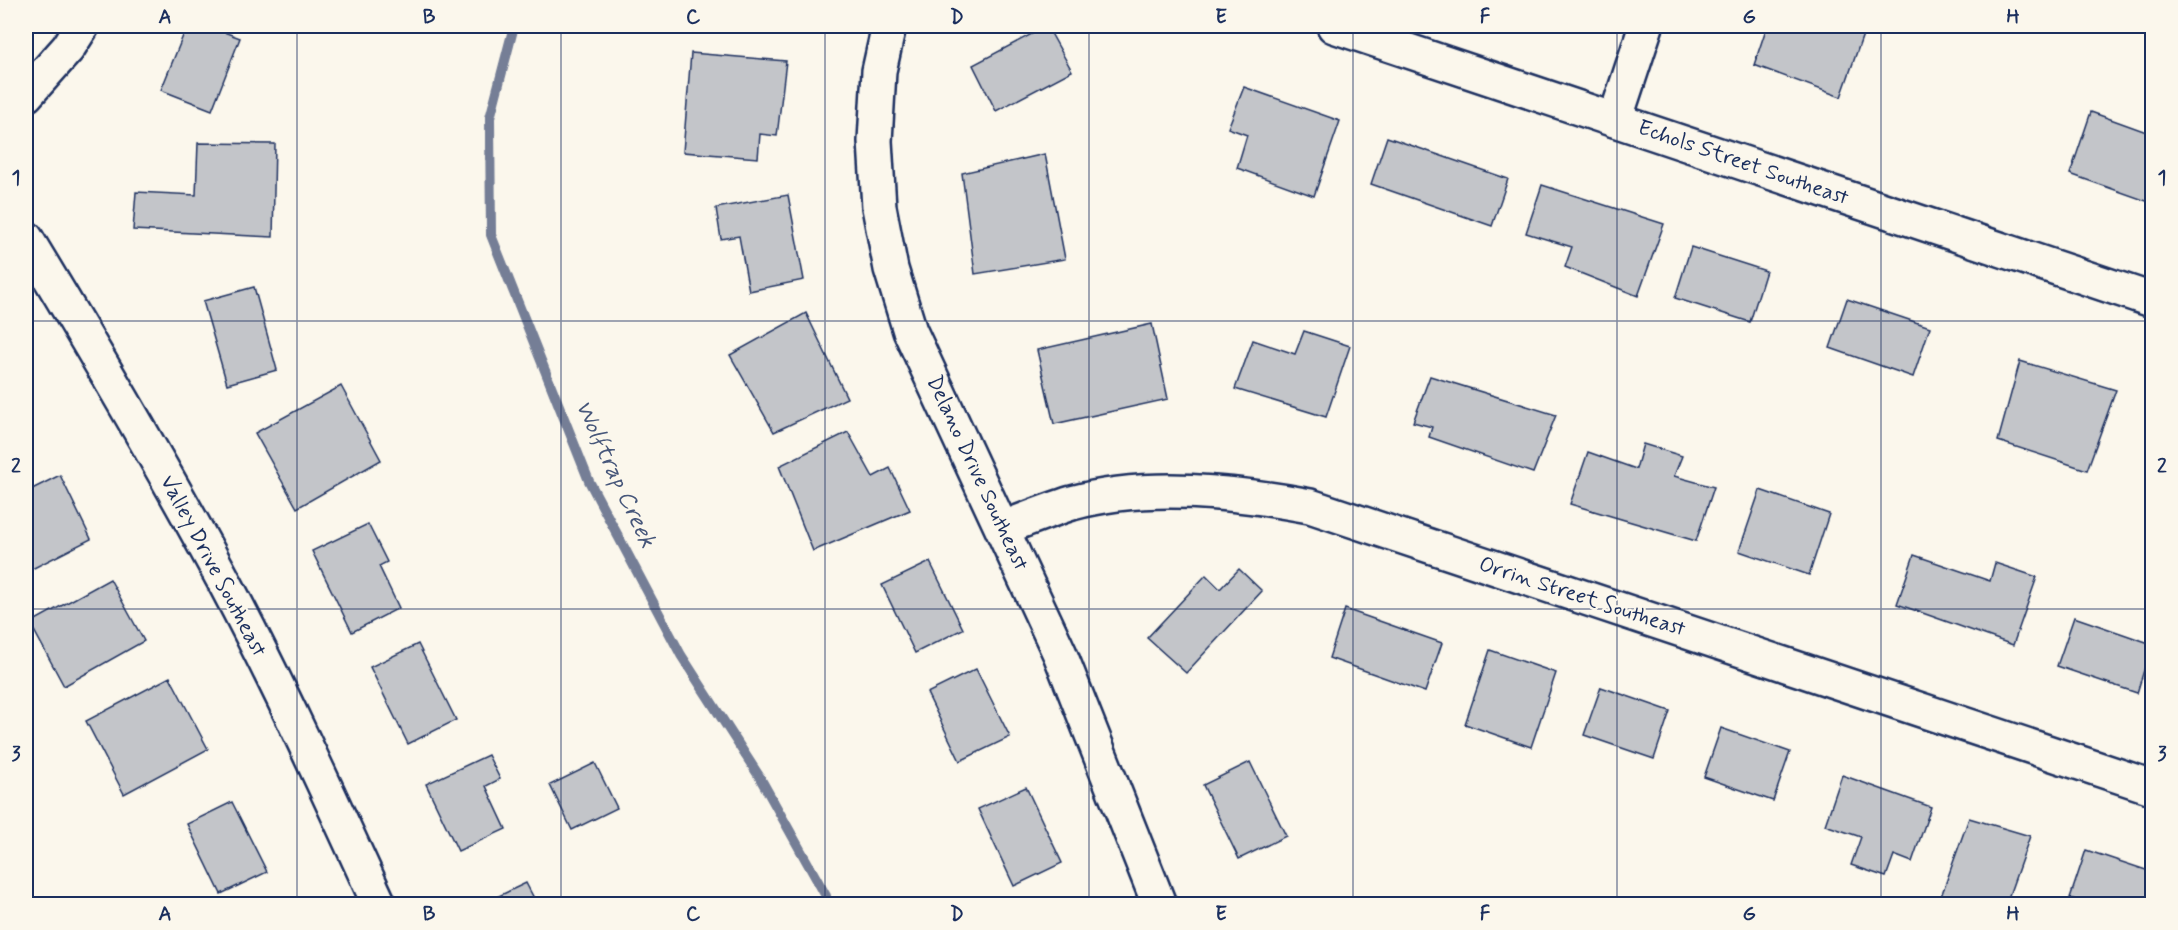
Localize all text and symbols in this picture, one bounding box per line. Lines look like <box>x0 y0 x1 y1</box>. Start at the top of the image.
text: A <box>158 4 172 31</box>
text: B <box>423 4 436 31</box>
text: C <box>686 4 701 31</box>
text: D <box>950 4 964 31</box>
text: E <box>1215 4 1227 31</box>
text: F <box>1480 4 1491 31</box>
text: G <box>1742 4 1756 31</box>
text: H <box>2006 4 2020 31</box>
street label: Echols Street Southeast <box>1634 114 1852 212</box>
text: 1 <box>12 165 20 192</box>
text: 1 <box>2158 165 2166 192</box>
street label: Delano Drive Southeast <box>919 371 1035 575</box>
water label: Wolftrap Creek <box>567 395 663 553</box>
text: 2 <box>11 453 21 480</box>
text: 2 <box>2157 453 2167 480</box>
street label: Valley Drive Southeast <box>153 470 273 662</box>
street label: Orrin Street Southeast <box>1475 550 1689 644</box>
text: 3 <box>11 741 21 768</box>
text: 3 <box>2157 741 2167 768</box>
text: A <box>158 901 172 928</box>
text: B <box>423 901 436 928</box>
text: C <box>686 901 701 928</box>
text: D <box>950 901 964 928</box>
text: E <box>1215 901 1227 928</box>
text: F <box>1480 901 1491 928</box>
text: G <box>1742 901 1756 928</box>
text: H <box>2006 901 2020 928</box>

